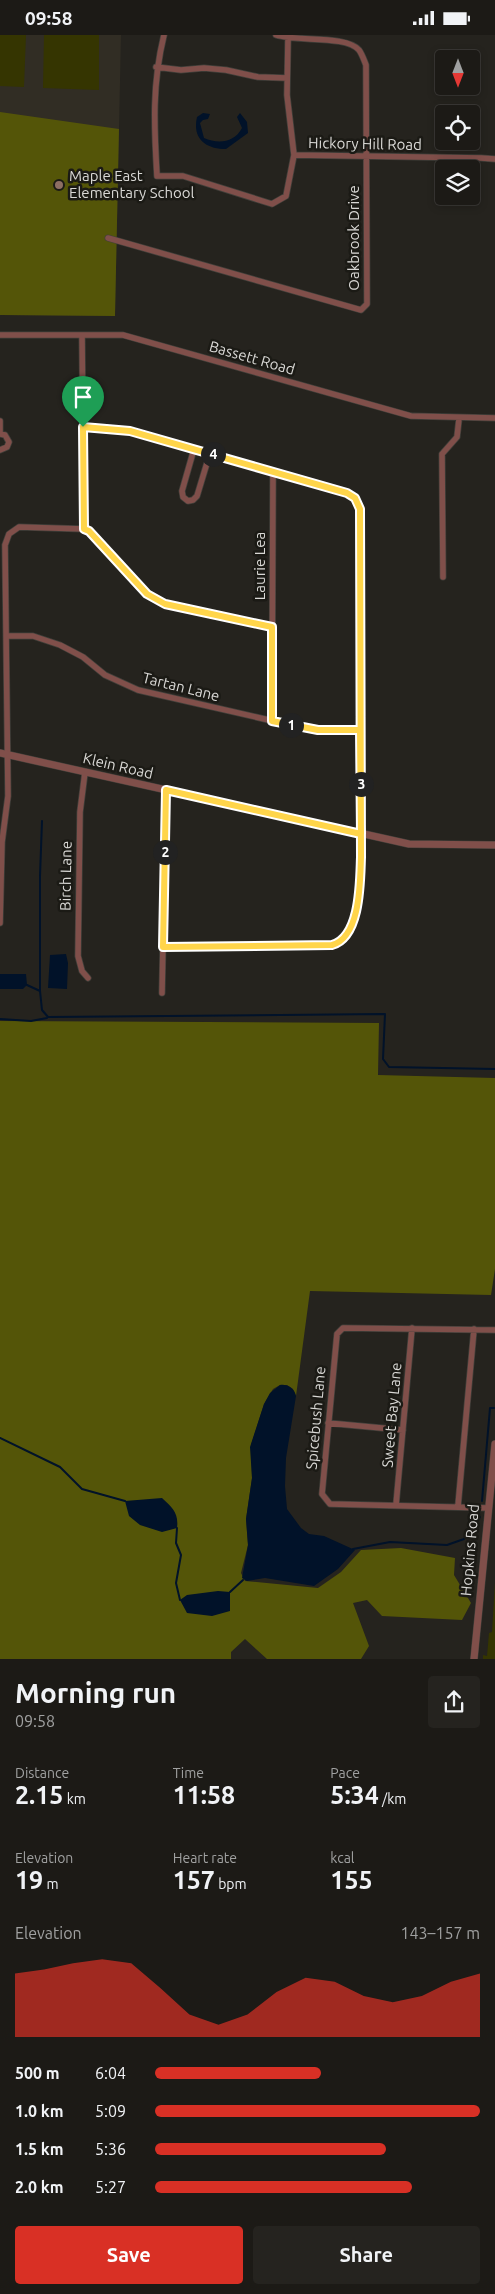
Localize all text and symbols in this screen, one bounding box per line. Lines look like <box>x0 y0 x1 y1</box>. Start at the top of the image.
text: 09:58 <box>25 7 73 29</box>
north arrow <box>435 50 480 95</box>
map controls <box>435 50 480 205</box>
button: locate <box>435 105 480 150</box>
street label: Hickory Hill Road <box>308 134 422 153</box>
button: layers <box>435 160 480 205</box>
place label: Maple East Elementary School <box>69 167 195 201</box>
marker: Maple East Elementary School <box>53 179 65 191</box>
street label: Oakbrook Drive <box>345 185 362 291</box>
street label: Bassett Road <box>207 337 297 378</box>
pin <box>62 376 104 427</box>
icon: arrive <box>69 383 97 411</box>
pin: 4 <box>200 441 226 467</box>
text: 4 <box>210 446 217 462</box>
street label: Laurie Lea <box>251 532 268 600</box>
street label: Tartan Lane <box>141 669 221 704</box>
pin: 1 <box>278 713 304 737</box>
text: 1 <box>288 717 295 733</box>
street label: Klein Road <box>81 749 155 782</box>
pin: 3 <box>348 771 374 797</box>
text: 3 <box>358 776 365 792</box>
pin: 2 <box>152 839 178 865</box>
street label: Birch Lane <box>56 841 75 911</box>
text: 2 <box>162 844 169 860</box>
street label: Sweet Bay Lane <box>378 1362 405 1468</box>
street label: Spicebush Lane <box>303 1366 328 1470</box>
street label: Hopkins Road <box>457 1503 482 1597</box>
button: share <box>428 1676 480 1728</box>
text: Morning run <box>15 1677 176 1708</box>
text: 09:58 <box>15 1712 55 1730</box>
text: Distance <box>15 1765 69 1781</box>
text: Time <box>173 1765 204 1781</box>
text: Pace <box>330 1765 360 1781</box>
text: 2.15 <box>15 1781 63 1809</box>
text: 11:58 <box>173 1781 235 1809</box>
text: 5:34 <box>330 1781 379 1809</box>
text: km <box>63 1791 86 1807</box>
text: /km <box>379 1791 406 1807</box>
text: Elevation <box>15 1850 73 1866</box>
text: Heart rate <box>173 1850 237 1866</box>
text: kcal <box>330 1850 355 1866</box>
text: 19 <box>15 1866 43 1894</box>
text: 157 <box>173 1866 215 1894</box>
text: 155 <box>330 1866 373 1894</box>
text: m <box>43 1876 59 1892</box>
text: bpm <box>215 1876 247 1892</box>
text: Elevation <box>15 1924 82 1942</box>
text: 143–157 m <box>400 1924 480 1942</box>
text: 500 m <box>15 2064 60 2082</box>
text: 6:04 <box>95 2064 126 2082</box>
text: 1.0 km <box>15 2102 64 2120</box>
text: 5:09 <box>95 2102 126 2120</box>
text: 1.5 km <box>15 2140 64 2158</box>
text: 5:36 <box>95 2140 126 2158</box>
text: 2.0 km <box>15 2178 64 2196</box>
text: 5:27 <box>95 2178 126 2196</box>
button: Save <box>15 2226 243 2284</box>
button: Share <box>253 2226 480 2284</box>

